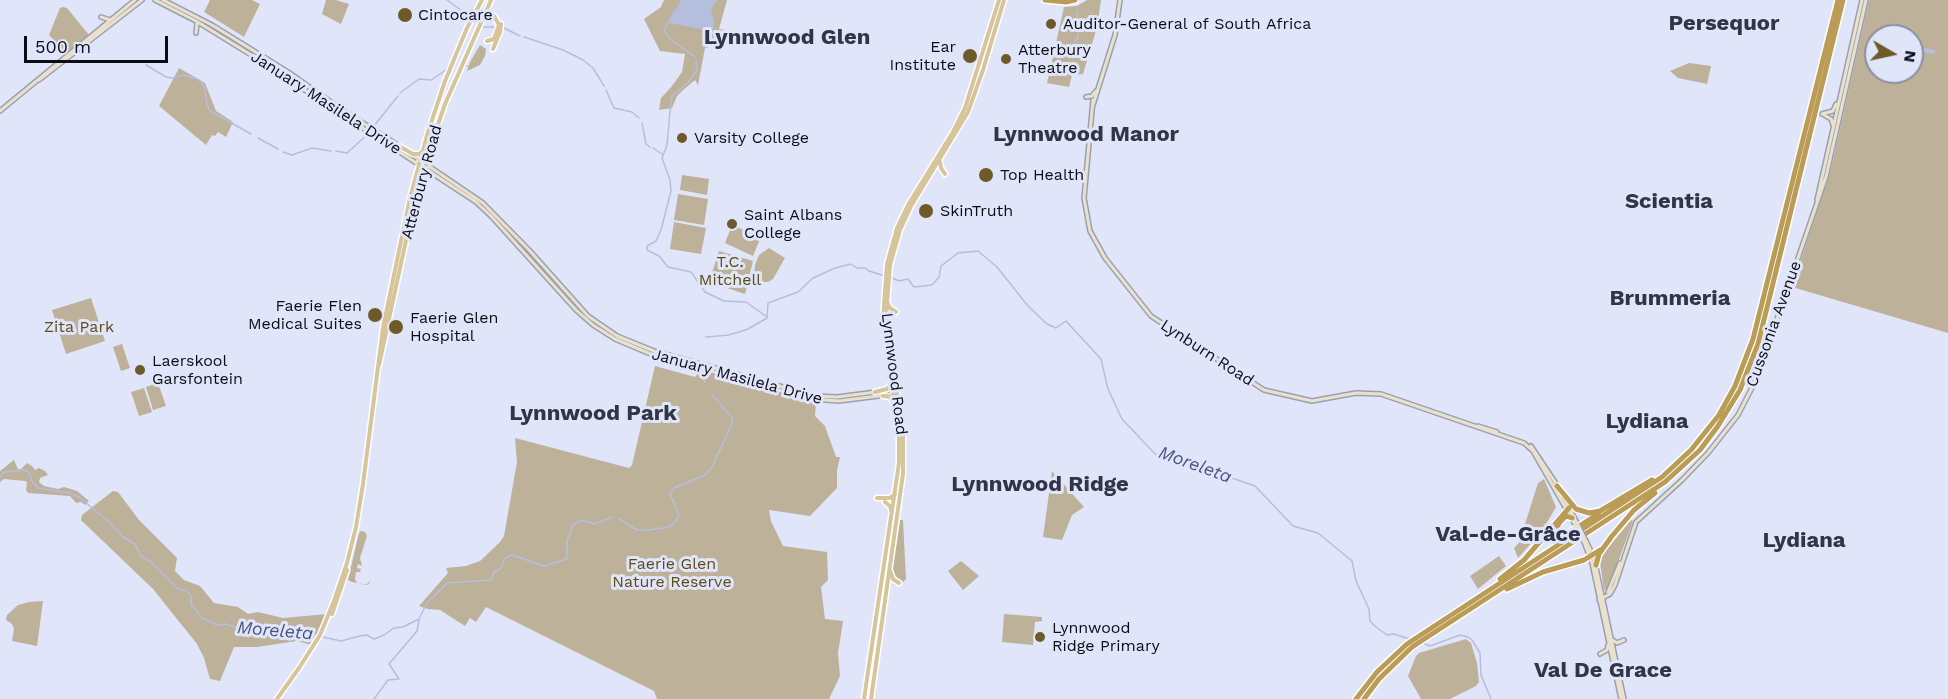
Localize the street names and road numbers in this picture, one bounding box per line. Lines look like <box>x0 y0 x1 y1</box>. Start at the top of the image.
street label: January Masilela Drive <box>247 47 405 159</box>
street label: Atterbury Road <box>398 123 446 241</box>
street label: Cussonia Avenue <box>1742 258 1806 390</box>
street label: Lynnwood Road <box>877 312 911 436</box>
street label: Lynburn Road <box>1157 316 1257 390</box>
street label: January Masilela Drive <box>650 345 824 409</box>

